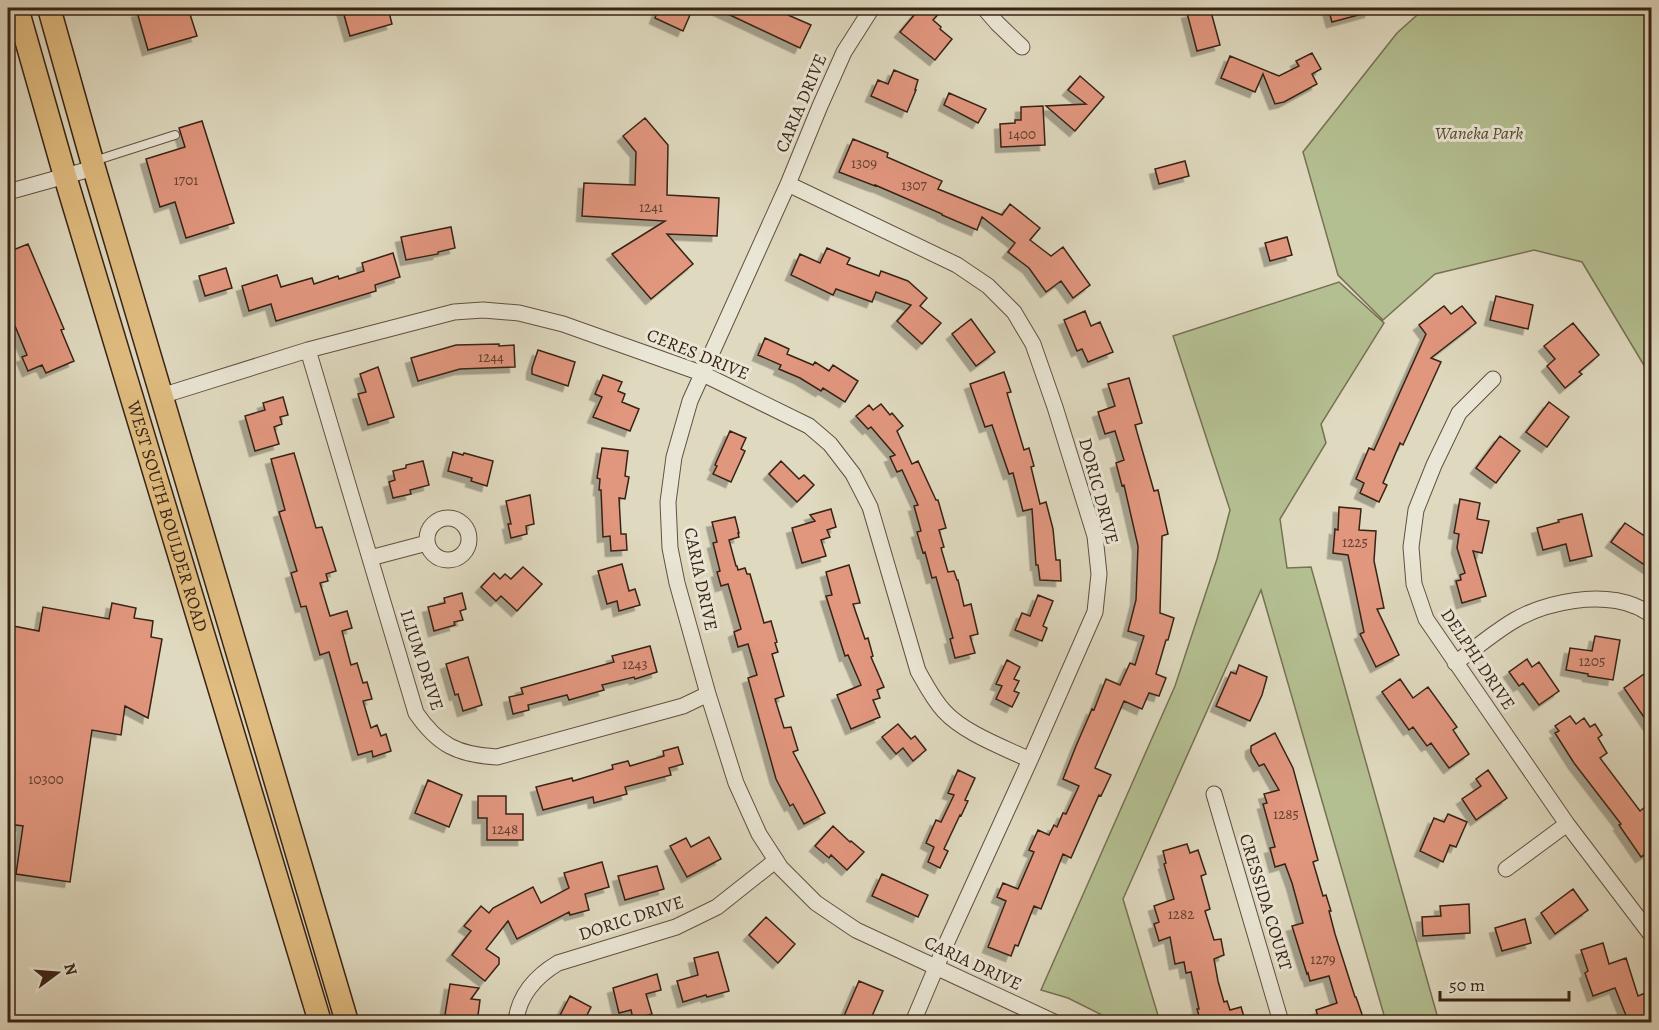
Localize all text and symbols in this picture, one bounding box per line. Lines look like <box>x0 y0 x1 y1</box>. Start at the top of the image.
street label: CARIA DRIVE <box>769 50 833 156</box>
park label: Waneka Park <box>1435 121 1523 145</box>
house number: 1400 <box>1008 124 1036 144</box>
house number: 1309 <box>851 153 877 173</box>
house number: 1701 <box>174 170 198 190</box>
house number: 1307 <box>901 175 928 195</box>
house number: 1241 <box>639 197 663 217</box>
street label: CERES DRIVE <box>643 323 753 385</box>
house number: 1244 <box>478 347 504 367</box>
street label: WEST SOUTH BOULDER ROAD <box>121 397 214 635</box>
street label: DORIC DRIVE <box>1073 435 1125 547</box>
street label: CARIA DRIVE <box>678 525 724 633</box>
house number: 1225 <box>1342 532 1368 552</box>
street label: DELPHI DRIVE <box>1435 604 1521 714</box>
street label: ILIUM DRIVE <box>394 607 450 713</box>
house number: 1205 <box>1579 651 1605 671</box>
house number: 1243 <box>622 654 648 674</box>
house number: 10300 <box>28 769 64 789</box>
house number: 1285 <box>1273 804 1299 824</box>
house number: 1248 <box>492 819 518 839</box>
street label: CRESSIDA COURT <box>1234 831 1298 973</box>
street label: DORIC DRIVE <box>575 890 687 946</box>
house number: 1282 <box>1168 904 1194 924</box>
street label: CARIA DRIVE <box>920 930 1026 996</box>
north arrow <box>27 943 87 1003</box>
house number: 1279 <box>1310 949 1336 969</box>
text: N <box>58 961 83 978</box>
scale bar <box>1440 964 1569 1002</box>
text: 50 m <box>1449 973 1485 997</box>

